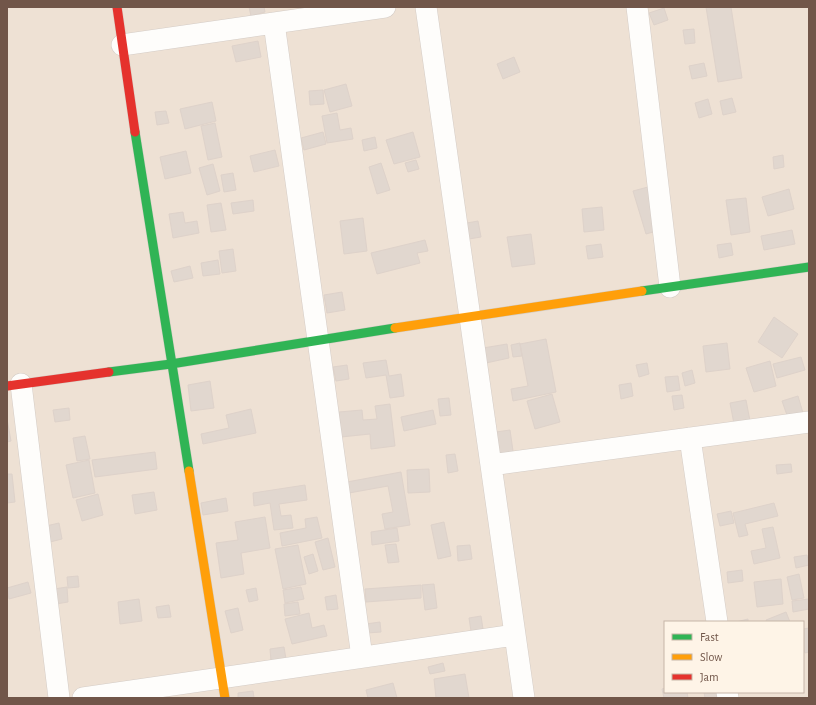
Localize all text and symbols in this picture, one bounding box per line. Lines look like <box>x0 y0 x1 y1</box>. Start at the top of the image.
legend <box>664 621 804 693</box>
text: Fast <box>700 631 719 643</box>
text: Slow <box>700 651 722 663</box>
text: Jam <box>700 671 719 683</box>

